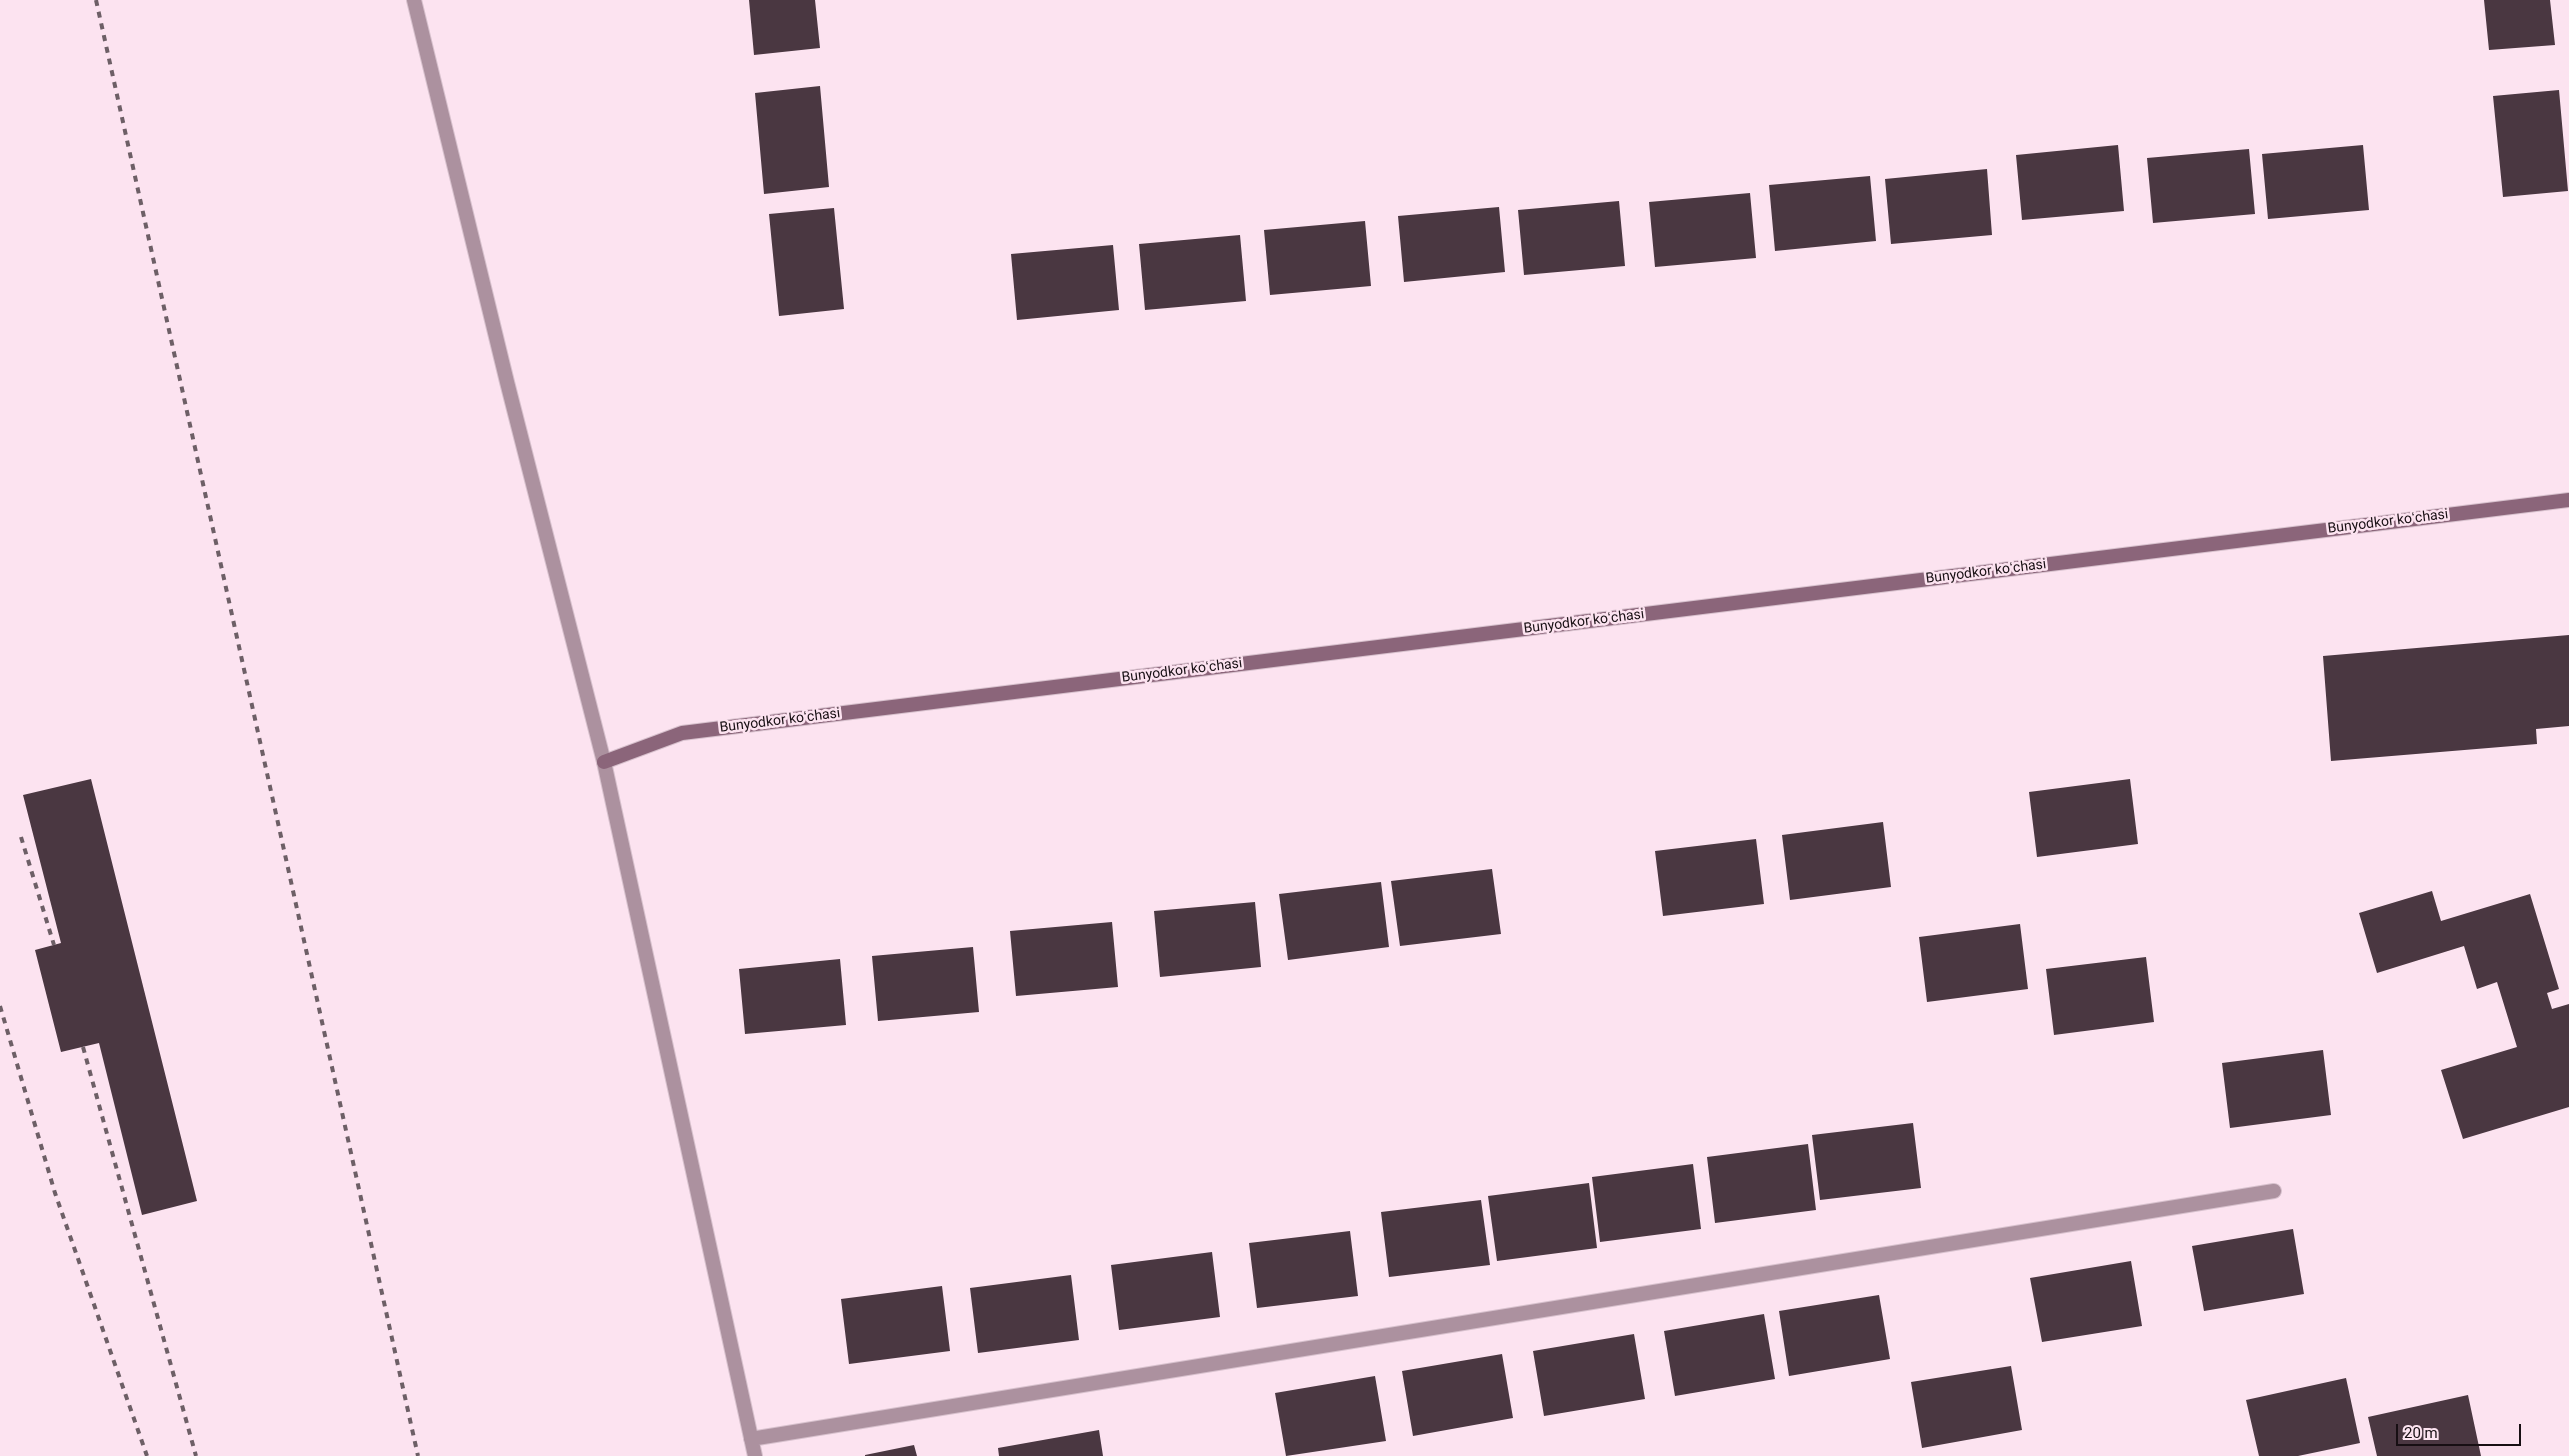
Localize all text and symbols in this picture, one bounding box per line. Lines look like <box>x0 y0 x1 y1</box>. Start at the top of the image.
street label: Bunyodkor koʻchasi <box>2327 506 2449 538</box>
street label: Bunyodkor koʻchasi <box>1925 556 2047 588</box>
street label: Bunyodkor koʻchasi <box>1523 606 1645 638</box>
street label: Bunyodkor koʻchasi <box>1121 655 1243 687</box>
street label: Bunyodkor koʻchasi <box>719 705 841 737</box>
scale bar <box>2399 1414 2524 1446</box>
text: 20 m <box>2404 1424 2438 1442</box>

